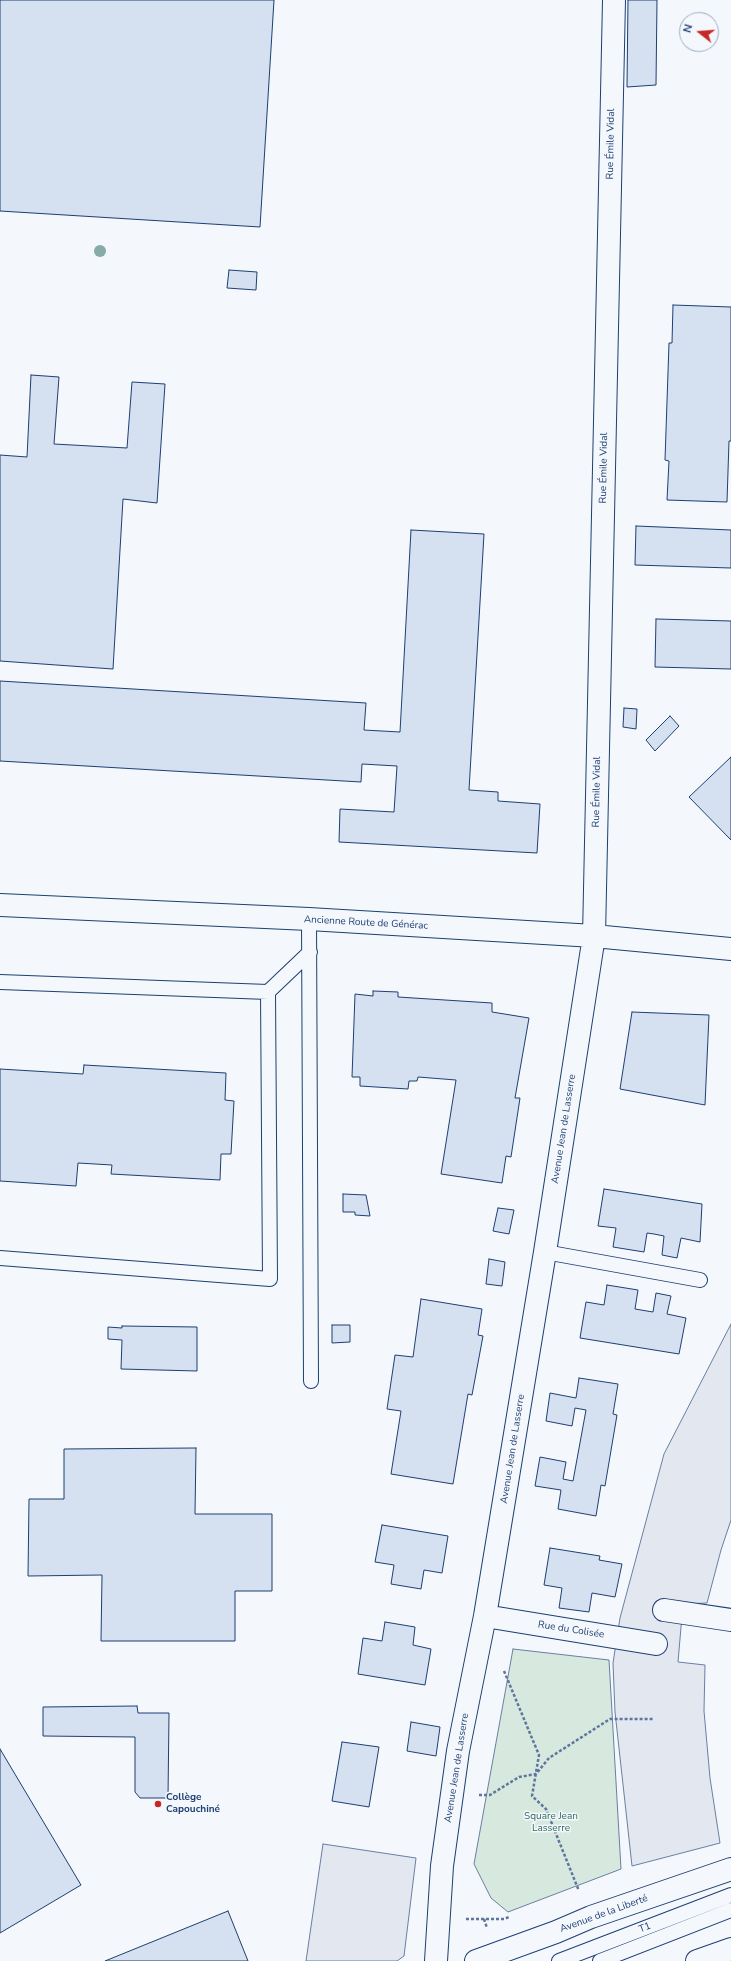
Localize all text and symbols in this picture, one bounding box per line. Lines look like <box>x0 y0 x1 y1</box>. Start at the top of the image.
north arrow <box>679 12 719 52</box>
text: N <box>680 23 696 35</box>
street label: Rue Émile Vidal <box>604 108 618 180</box>
street label: Rue Émile Vidal <box>597 432 611 504</box>
street label: Rue Émile Vidal <box>590 756 604 828</box>
street label: Ancienne Route de Générac <box>304 914 428 932</box>
street label: Avenue Jean de Lasserre <box>549 1073 579 1185</box>
street label: Avenue Jean de Lasserre <box>498 1393 528 1505</box>
street label: Rue du Colisée <box>537 1619 605 1641</box>
street label: Avenue Jean de Lasserre <box>442 1712 472 1824</box>
place label: Collège Capouchiné <box>166 1792 220 1816</box>
marker: Collège Capouchiné <box>153 1799 163 1809</box>
park label: Square Jean Lasserre <box>524 1811 578 1834</box>
street label: Avenue de la Liberté <box>558 1893 650 1935</box>
street label: T1 <box>637 1920 653 1936</box>

